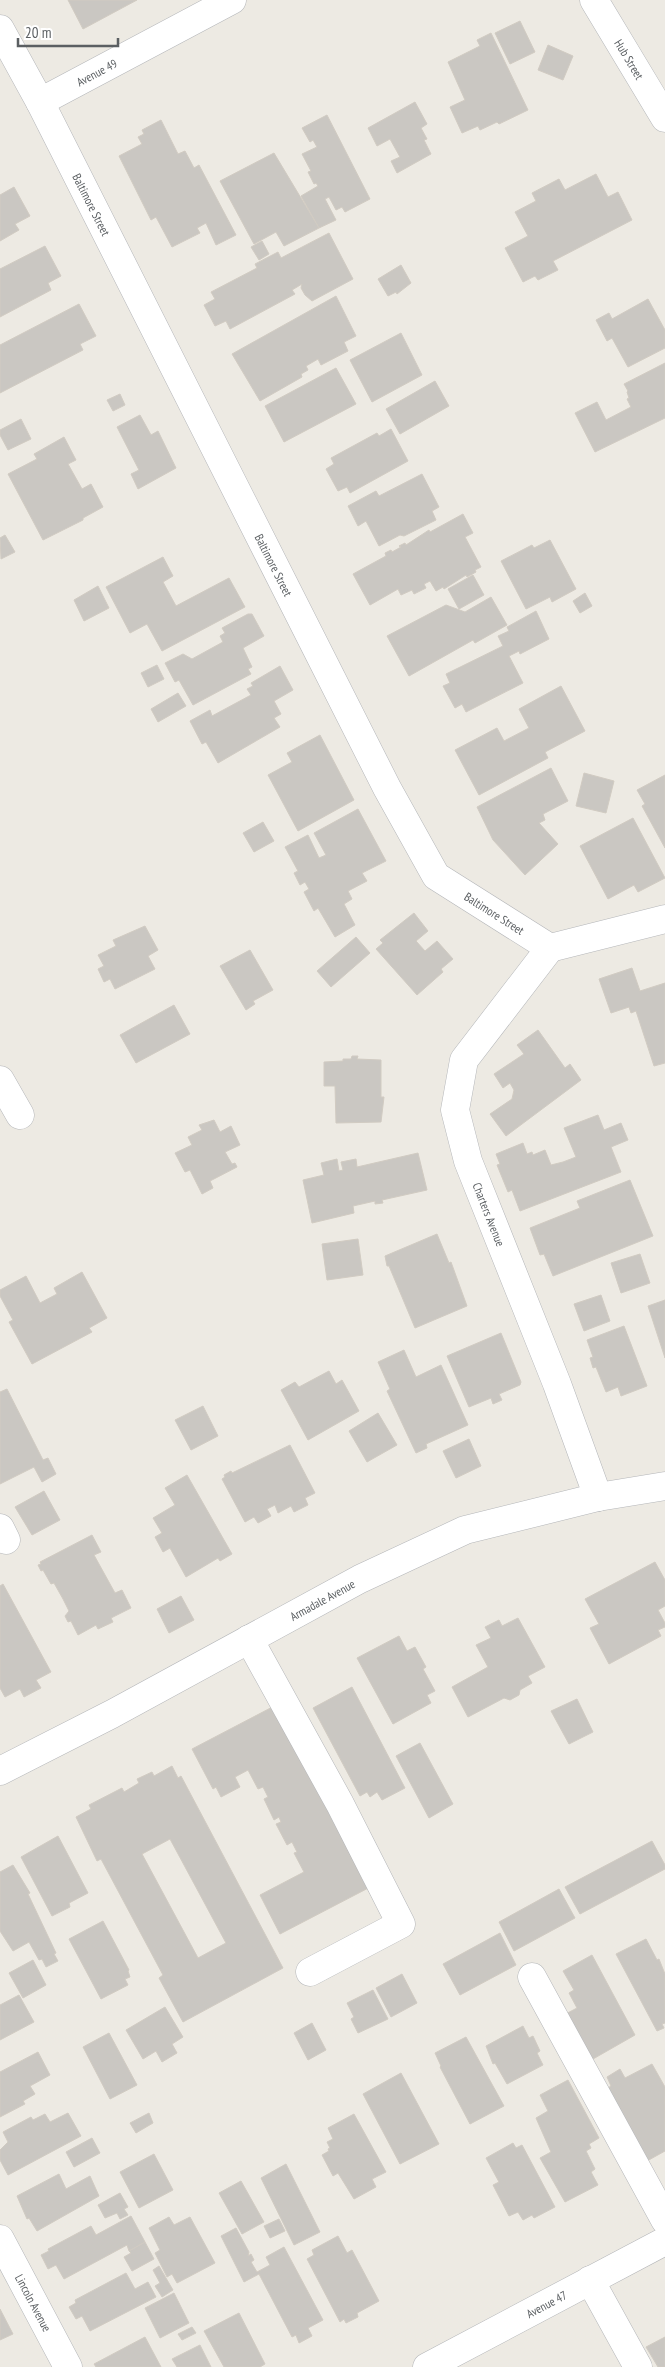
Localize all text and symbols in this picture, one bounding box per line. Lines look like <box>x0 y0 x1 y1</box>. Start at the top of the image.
scale bar <box>18 15 118 47</box>
text: 20 m <box>25 23 51 42</box>
street label: Hub Street <box>612 36 648 83</box>
street label: Avenue 49 <box>74 55 119 89</box>
street label: Baltimore Street <box>70 171 114 239</box>
street label: Baltimore Street <box>252 531 296 599</box>
street label: Baltimore Street <box>462 889 528 938</box>
street label: Charters Avenue <box>470 1180 509 1248</box>
street label: Armadale Avenue <box>287 1576 357 1623</box>
street label: Lincoln Avenue <box>12 2271 55 2334</box>
street label: Avenue 47 <box>523 2287 569 2321</box>

